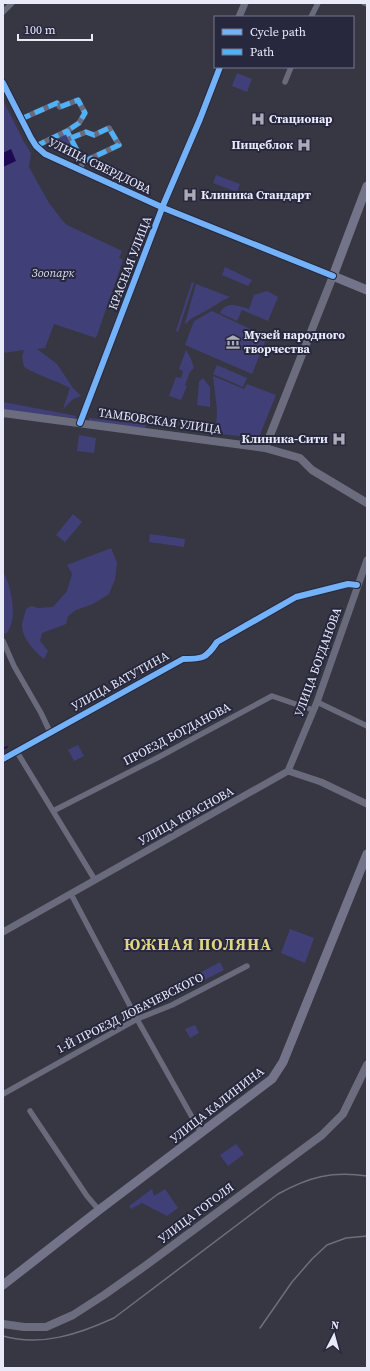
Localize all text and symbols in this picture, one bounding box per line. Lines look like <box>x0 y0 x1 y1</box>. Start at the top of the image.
scale bar <box>18 16 92 42</box>
legend <box>214 16 354 68</box>
text: 100 m <box>24 22 56 38</box>
text: Cycle path <box>250 24 306 40</box>
text: Path <box>250 44 274 60</box>
hospital icon: Стационар <box>250 111 266 127</box>
place label: Стационар <box>269 111 332 127</box>
street label: УЛИЦА СВЕРДЛОВА <box>46 134 154 198</box>
place label: Пищеблок <box>232 137 293 153</box>
hospital icon: Пищеблок <box>296 137 312 153</box>
hospital icon: Клиника Стандарт <box>182 187 198 203</box>
place label: Клиника Стандарт <box>201 187 311 203</box>
street label: КРАСНАЯ УЛИЦА <box>105 214 155 312</box>
park label: Зоопарк <box>32 265 75 281</box>
place label: Музей народного творчества <box>244 327 345 357</box>
museum icon: Музей народного творчества <box>225 334 241 350</box>
street label: ТАМБОВСКАЯ УЛИЦА <box>97 404 223 438</box>
place label: Клиника-Сити <box>242 431 328 447</box>
hospital icon: Клиника-Сити <box>331 431 347 447</box>
street label: УЛИЦА БОГДАНОВА <box>291 605 345 719</box>
street label: УЛИЦА ВАТУТИНА <box>68 648 172 714</box>
street label: ПРОЕЗД БОГДАНОВА <box>120 699 234 769</box>
street label: УЛИЦА КРАСНОВА <box>135 783 237 849</box>
district label: ЮЖНАЯ ПОЛЯНА <box>124 933 272 955</box>
street label: 1-Й ПРОЕЗД ЛОБАЧЕВСКОГО <box>54 969 206 1057</box>
street label: УЛИЦА КАЛИНИНА <box>167 1063 267 1147</box>
street label: УЛИЦА ГОГОЛЯ <box>155 1179 237 1247</box>
north arrow <box>314 1315 354 1355</box>
text: N <box>330 1318 340 1333</box>

